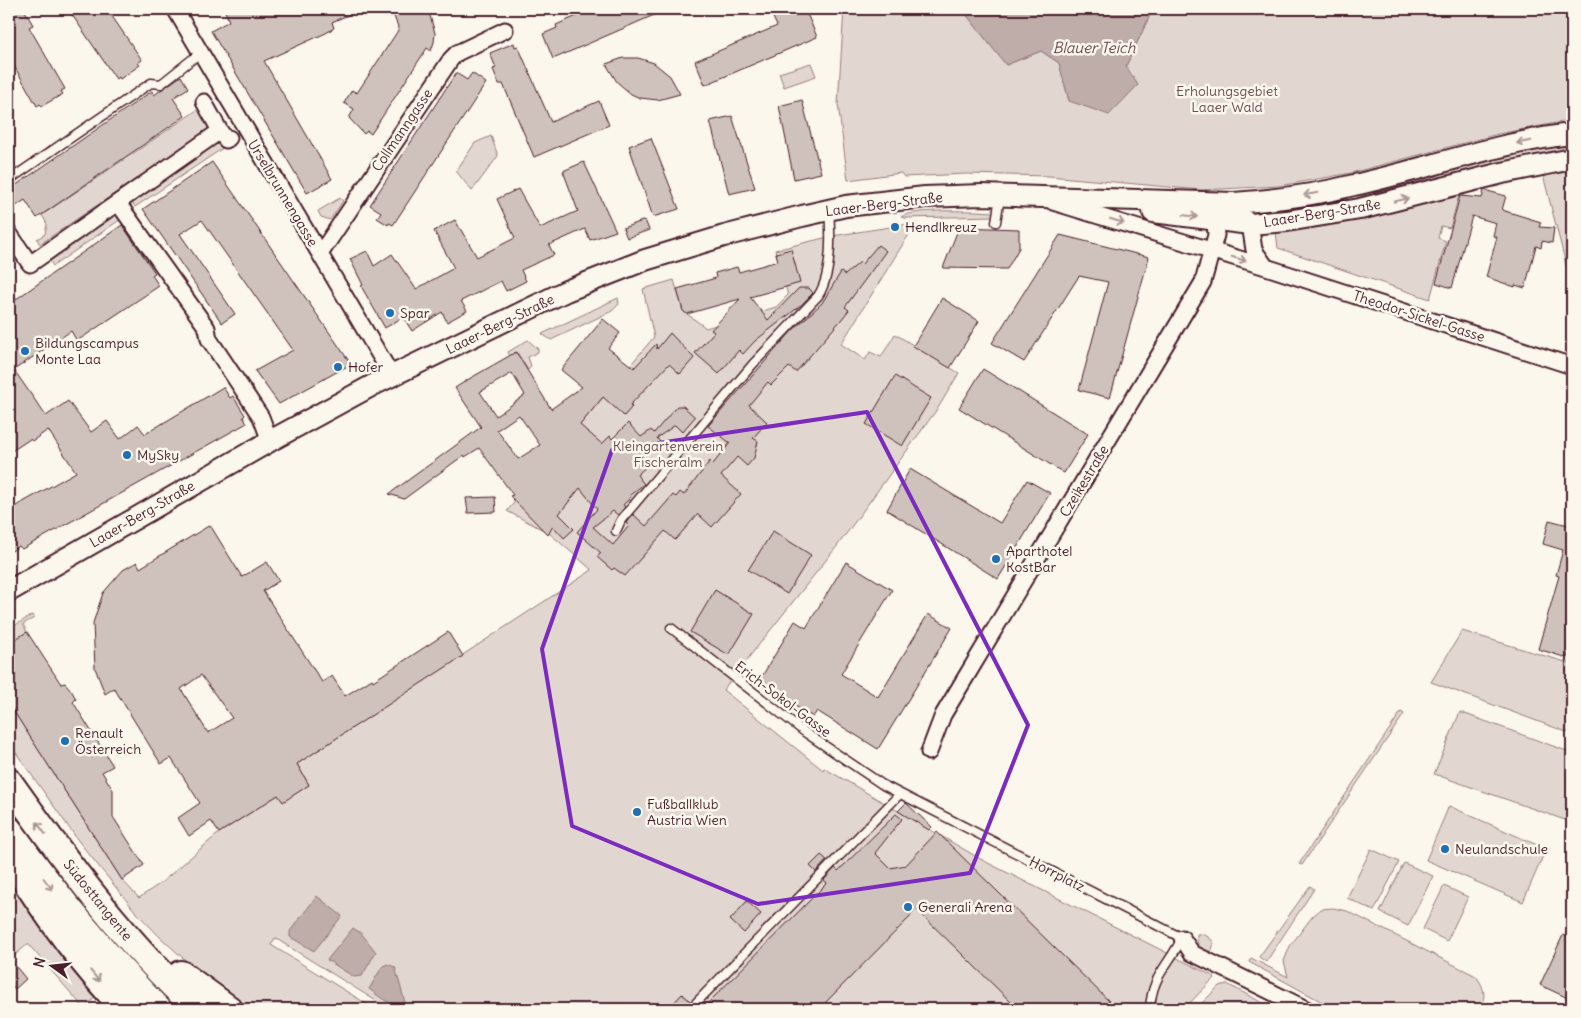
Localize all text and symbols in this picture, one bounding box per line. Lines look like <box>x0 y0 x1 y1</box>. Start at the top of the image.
water label: Blauer Teich <box>1053 38 1136 57</box>
park label: Erholungsgebiet Laaer Wald <box>1176 82 1278 116</box>
street label: Collmanngasse <box>368 85 436 175</box>
street label: Urselbrunnengasse <box>244 136 322 250</box>
one-way arrow <box>1517 137 1533 147</box>
street label: Laaer-Berg-Straße <box>824 188 944 220</box>
one-way arrow <box>1303 189 1319 199</box>
street label: Laaer-Berg-Straße <box>1262 195 1382 231</box>
one-way arrow <box>1393 195 1409 204</box>
one-way arrow <box>1182 212 1198 222</box>
one-way arrow <box>1109 217 1125 227</box>
place label: Hendlkreuz <box>905 218 977 236</box>
marker: Hendlkreuz <box>889 221 901 233</box>
one-way arrow <box>1231 254 1247 264</box>
street label: Theodor-Sickel-Gasse <box>1351 286 1487 346</box>
street label: Laaer-Berg-Straße <box>443 290 557 358</box>
place label: Spar <box>400 304 430 322</box>
marker: Spar <box>384 307 396 319</box>
place label: Bildungscampus Monte Laa <box>35 334 139 368</box>
marker: Bildungscampus Monte Laa <box>19 345 31 357</box>
place label: Hofer <box>348 358 384 376</box>
marker: Hofer <box>332 361 344 373</box>
park label: Kleingartenverein Fischeralm <box>613 437 723 471</box>
street label: Czeikestraße <box>1055 442 1113 520</box>
place label: MySky <box>137 446 179 464</box>
marker: MySky <box>121 449 133 461</box>
street label: Laaer-Berg-Straße <box>86 477 198 551</box>
place label: Aparthotel KostBar <box>1006 542 1073 576</box>
marker: Aparthotel KostBar <box>990 553 1002 565</box>
street label: Erich-Sokol-Gasse <box>731 657 835 741</box>
place label: Renault Österreich <box>75 724 141 758</box>
marker: Renault Österreich <box>59 735 71 747</box>
place label: Fußballklub Austria Wien <box>647 795 727 829</box>
marker: Fußballklub Austria Wien <box>631 806 643 818</box>
one-way arrow <box>36 821 46 835</box>
place label: Neulandschule <box>1455 840 1548 858</box>
marker: Neulandschule <box>1439 843 1451 855</box>
street label: Horrplatz <box>1026 852 1088 896</box>
street label: Südosttangente <box>60 856 136 944</box>
one-way arrow <box>43 877 54 890</box>
place label: Generali Arena <box>918 898 1012 916</box>
marker: Generali Arena <box>902 901 914 913</box>
north arrow <box>28 940 78 990</box>
text: N <box>29 956 49 970</box>
one-way arrow <box>90 969 101 982</box>

